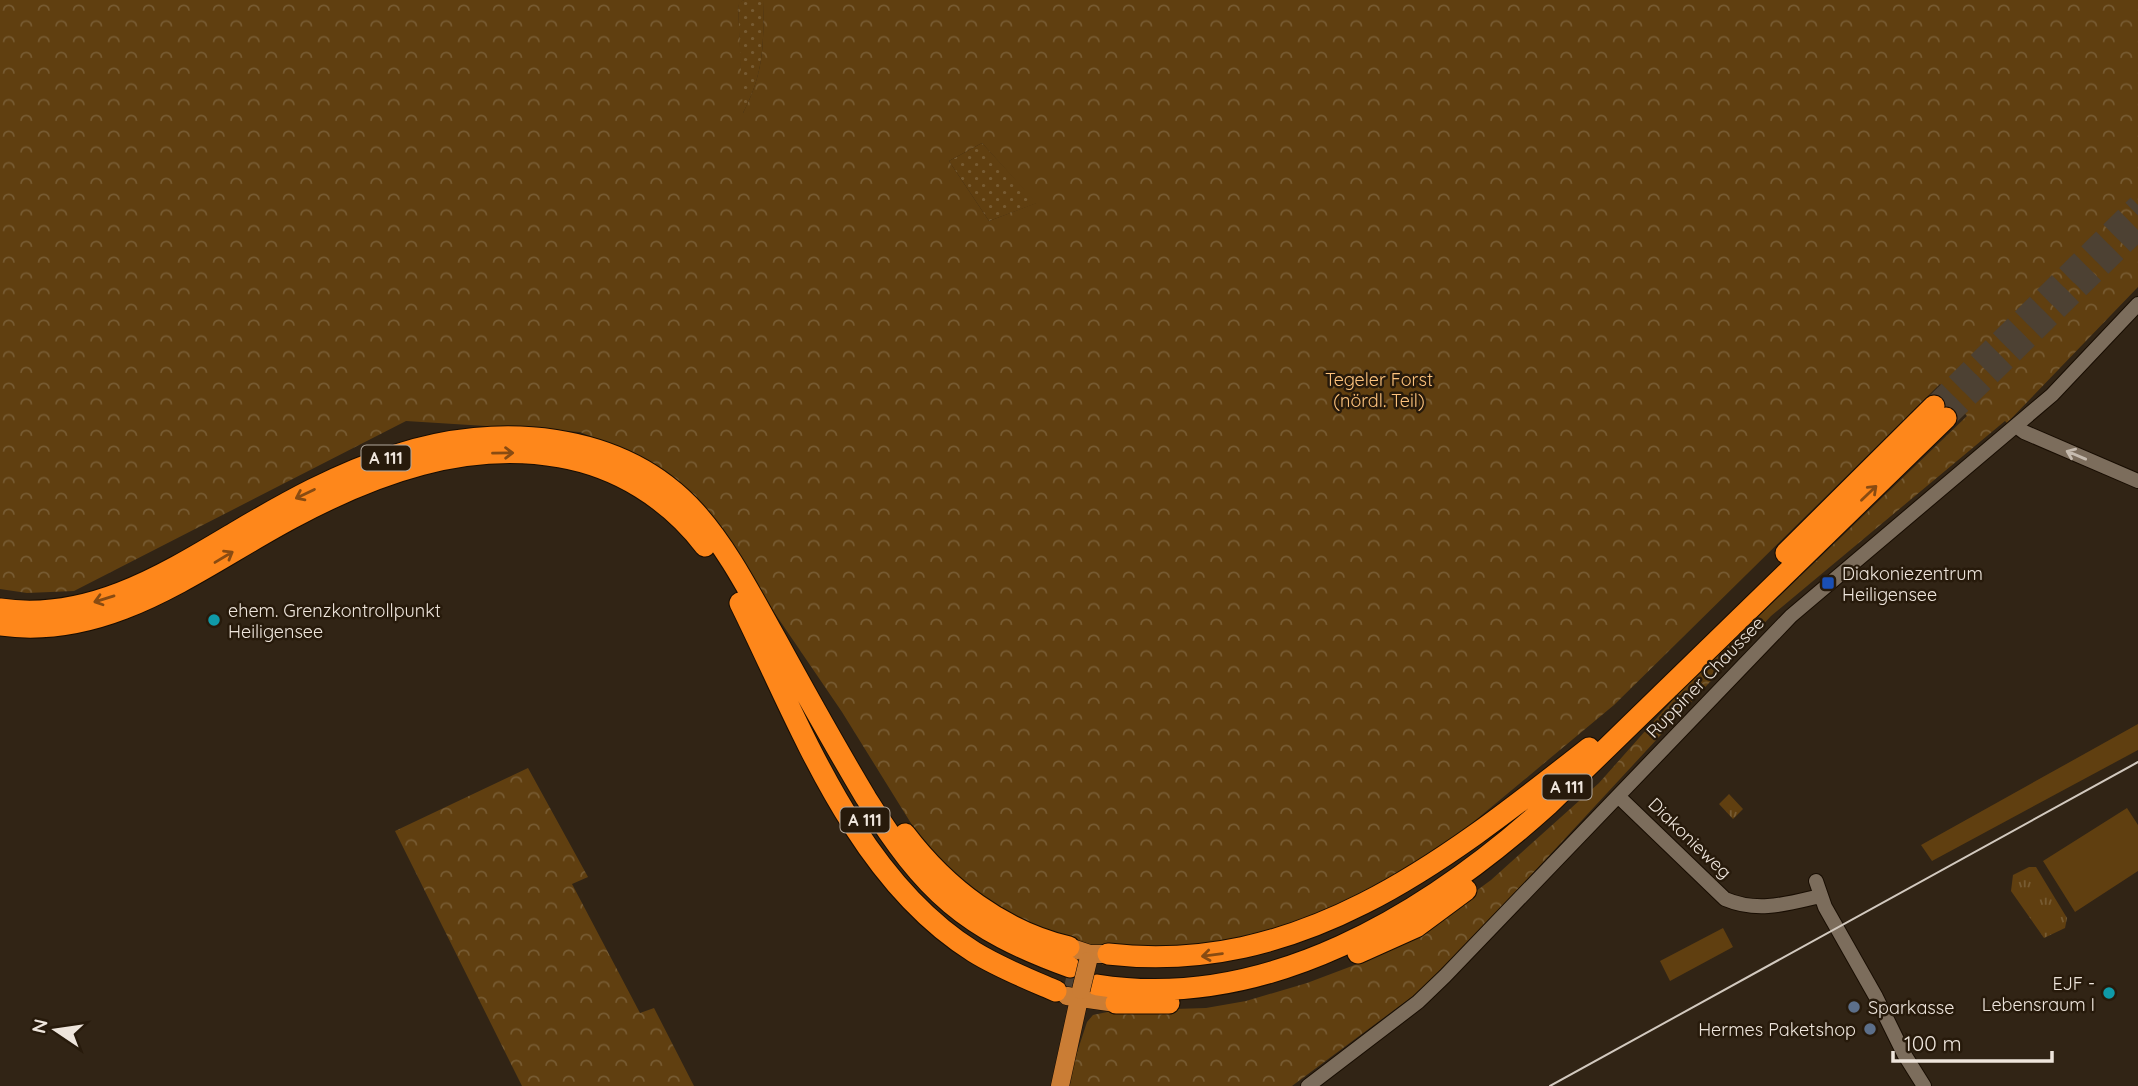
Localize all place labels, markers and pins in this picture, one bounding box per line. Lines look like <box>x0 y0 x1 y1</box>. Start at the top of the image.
place label: Diakoniezentrum Heiligensee <box>1842 562 1983 606</box>
marker: Diakoniezentrum Heiligensee <box>1820 575 1836 591</box>
place label: ehem. Grenzkontrollpunkt Heiligensee <box>228 599 441 643</box>
marker: ehem. Grenzkontrollpunkt Heiligensee <box>206 612 222 628</box>
place label: EJF - Lebensraum I <box>1982 972 2095 1016</box>
marker: EJF - Lebensraum I <box>2101 985 2117 1001</box>
place label: Sparkasse <box>1868 996 1954 1019</box>
marker: Sparkasse <box>1846 999 1862 1015</box>
place label: Hermes Paketshop <box>1698 1018 1856 1041</box>
marker: Hermes Paketshop <box>1862 1021 1878 1037</box>

